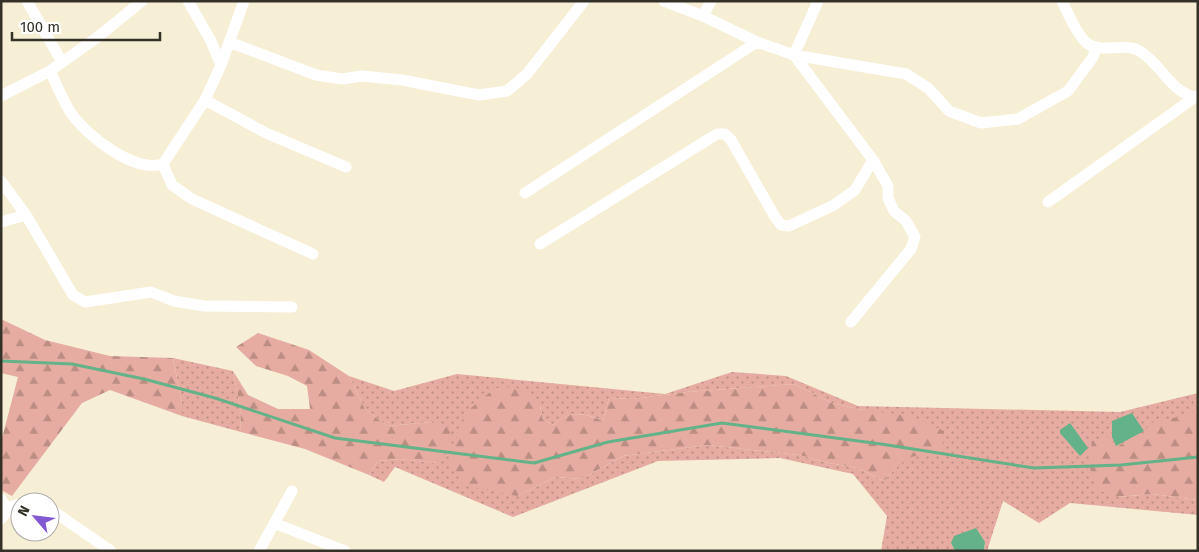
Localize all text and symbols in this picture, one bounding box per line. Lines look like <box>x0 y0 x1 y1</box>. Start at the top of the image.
scale bar <box>12 10 160 42</box>
text: 100 m <box>20 18 60 36</box>
north arrow <box>10 492 60 542</box>
text: N <box>14 503 34 519</box>

